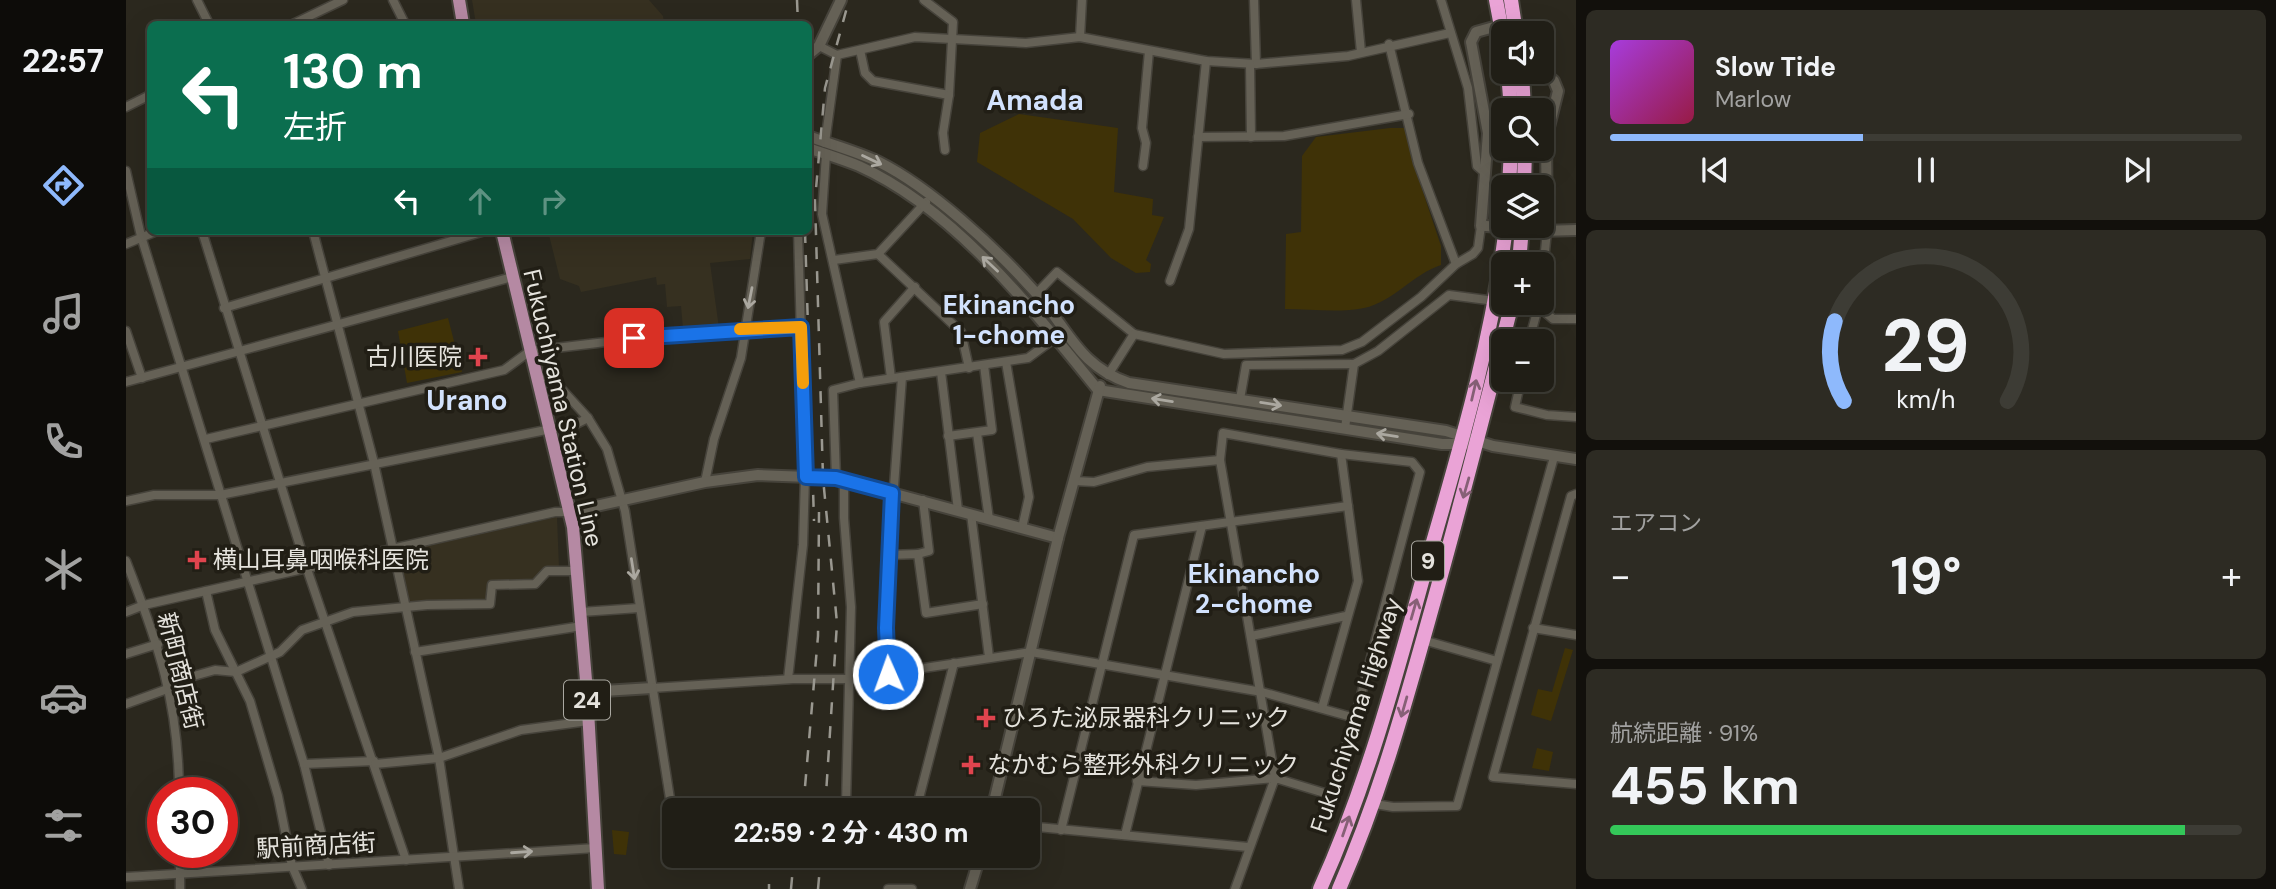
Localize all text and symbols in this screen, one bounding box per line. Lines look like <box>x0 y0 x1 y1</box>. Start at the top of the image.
map controls <box>1491 21 1554 392</box>
button: sound <box>1491 21 1554 84</box>
text: 130 m <box>283 39 423 103</box>
text: 22:57 <box>22 40 104 82</box>
icon: left <box>168 49 259 140</box>
text: Slow Tide <box>1715 50 1836 84</box>
district label: Amada <box>986 82 1084 119</box>
text: Marlow <box>1715 84 1791 114</box>
button: search <box>1491 98 1554 161</box>
text: 左折 <box>283 106 347 148</box>
icon: previous <box>1696 151 1734 189</box>
icon: pause <box>1907 151 1945 189</box>
icon: next <box>2118 151 2156 189</box>
one-way arrow <box>861 154 883 167</box>
icon: directions <box>39 161 88 210</box>
button: layers <box>1491 175 1554 238</box>
icon: left <box>388 182 426 220</box>
icon: ahead <box>461 182 499 220</box>
icon: right <box>534 182 572 220</box>
button: + <box>1491 252 1554 315</box>
one-way arrow <box>981 256 999 272</box>
street label: Fukuchiyama Station Line <box>516 266 610 550</box>
one-way arrow <box>743 286 756 309</box>
district label: Ekinancho 1-chome <box>943 288 1075 352</box>
icon: music <box>39 289 88 338</box>
text: 29 <box>1882 299 1970 394</box>
pin <box>604 308 664 368</box>
icon: arrive <box>615 319 653 357</box>
button: − <box>1491 329 1554 392</box>
place label: 古川医院 <box>366 341 462 372</box>
marker: 古川医院 <box>468 347 488 367</box>
one-way arrow <box>1468 379 1481 402</box>
district label: Urano <box>426 382 508 419</box>
text: km/h <box>1896 382 1956 415</box>
one-way arrow <box>1151 393 1174 406</box>
one-way arrow <box>1259 398 1282 411</box>
icon: phone <box>39 417 88 466</box>
one-way arrow <box>1376 428 1399 441</box>
one-way arrow <box>1458 476 1471 498</box>
text: エアコン <box>1610 508 1702 538</box>
road number: 9 <box>1412 541 1444 580</box>
text: 19° <box>1891 542 1961 610</box>
place label: 横山耳鼻咽喉科医院 <box>213 544 429 575</box>
icon: climate <box>39 545 88 594</box>
marker: 横山耳鼻咽喉科医院 <box>187 550 207 570</box>
text: − <box>1610 551 1631 601</box>
text: + <box>2221 551 2242 601</box>
one-way arrow <box>627 557 640 579</box>
district label: Ekinancho 2-chome <box>1188 557 1320 621</box>
street label: Fukuchiyama Highway <box>1303 593 1408 836</box>
one-way arrow <box>1409 598 1422 620</box>
street label: 新町商店街 <box>151 609 210 733</box>
position arrow <box>851 637 925 711</box>
icon: car <box>39 673 88 722</box>
road number: 24 <box>564 680 610 720</box>
one-way arrow <box>1397 696 1410 718</box>
place label: ひろた泌尿器科クリニック <box>1002 702 1290 733</box>
marker: ひろた泌尿器科クリニック <box>976 708 996 728</box>
text: 航続距離 · 91% <box>1610 718 1758 748</box>
place label: なかむら整形外科クリニック <box>987 749 1299 780</box>
text: 455 km <box>1610 752 1800 820</box>
marker: なかむら整形外科クリニック <box>961 755 981 775</box>
speed limit sign: 30 <box>147 777 238 868</box>
icon: filters <box>39 801 88 850</box>
text: 22:59 · 2 分 · 430 m <box>734 816 968 850</box>
one-way arrow <box>1341 816 1354 838</box>
street label: 駅前商店街 <box>255 827 377 864</box>
one-way arrow <box>510 846 533 859</box>

